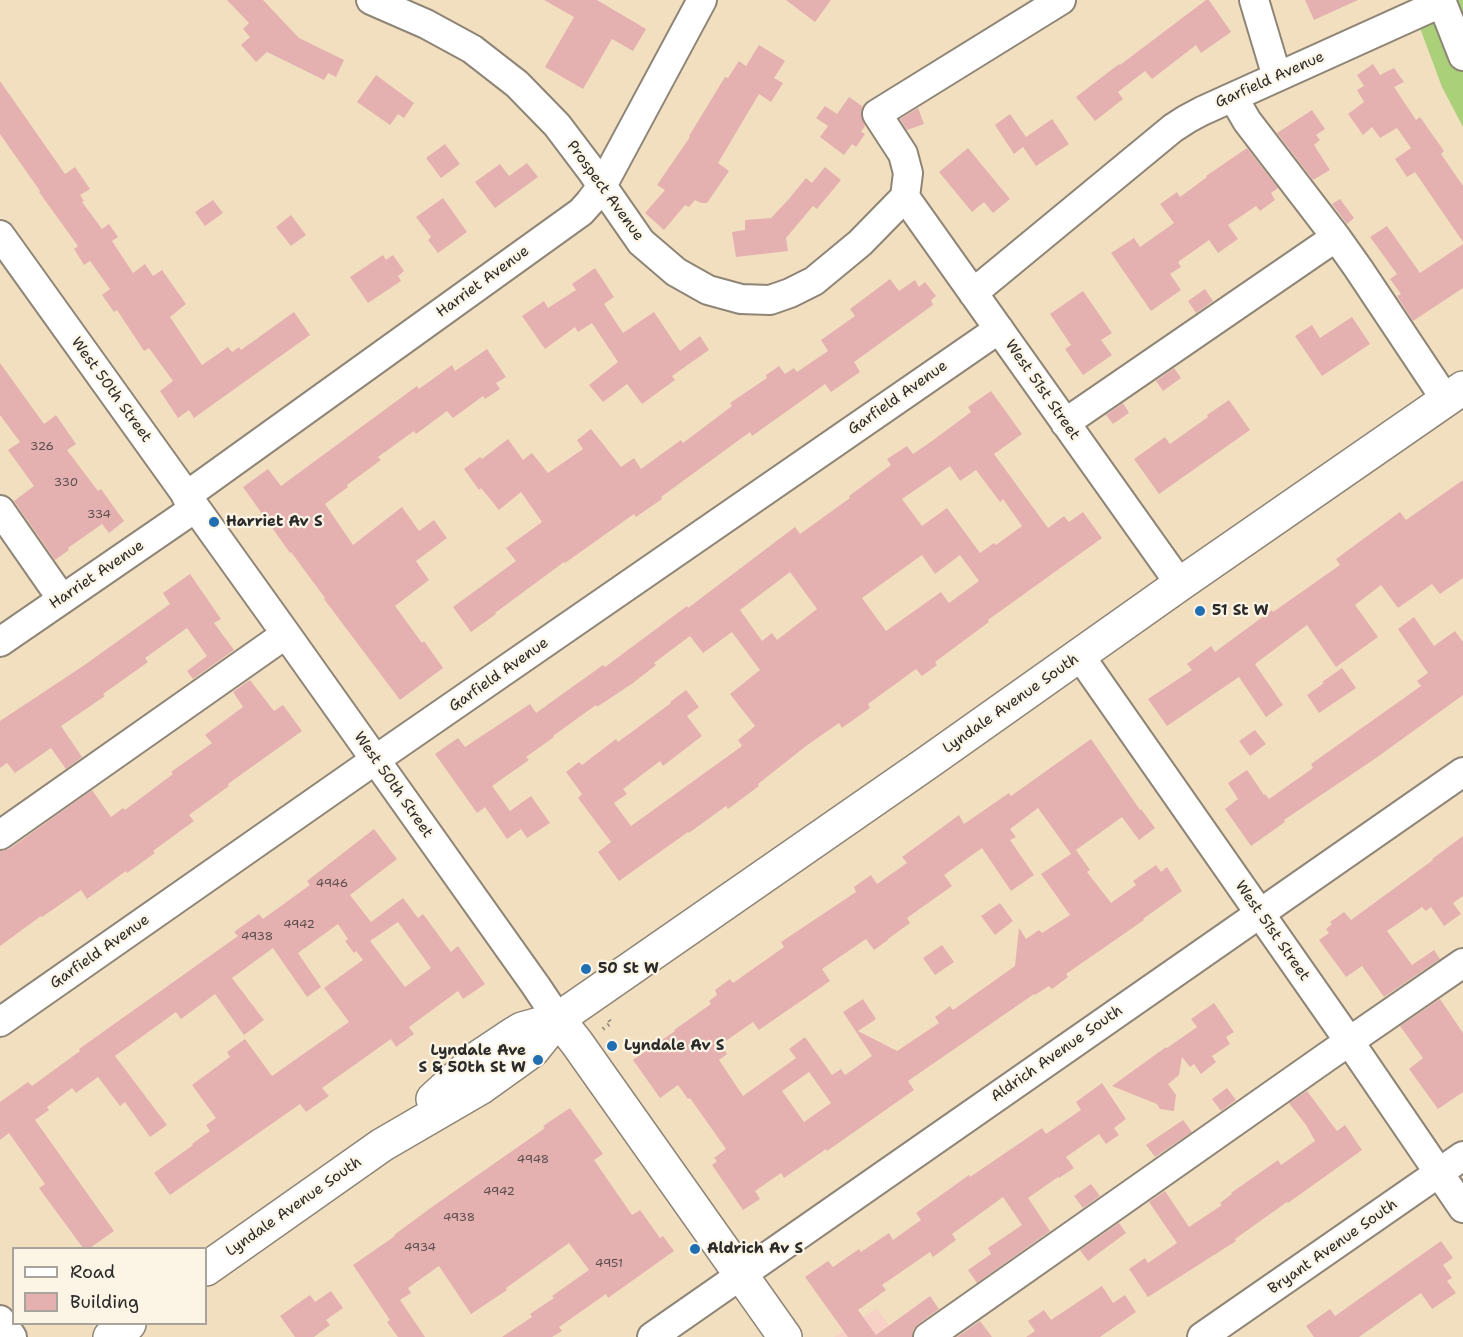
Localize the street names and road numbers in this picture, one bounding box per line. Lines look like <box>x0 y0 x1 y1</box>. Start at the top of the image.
street label: Garfield Avenue <box>1213 48 1327 112</box>
street label: Prospect Avenue <box>563 137 647 245</box>
street label: Harriet Avenue <box>433 242 533 322</box>
street label: West 50th Street <box>67 334 155 446</box>
street label: West 51st Street <box>1001 336 1083 444</box>
street label: Garfield Avenue <box>845 357 951 439</box>
street label: Harriet Avenue <box>46 537 148 613</box>
street label: Garfield Avenue <box>446 634 552 716</box>
street label: Lyndale Avenue South <box>940 650 1082 758</box>
street label: West 50th Street <box>350 728 436 842</box>
street label: West 51st Street <box>1231 877 1313 985</box>
street label: Garfield Avenue <box>47 911 153 993</box>
street label: Aldrich Avenue South <box>988 1002 1126 1106</box>
street label: Lyndale Avenue South <box>223 1153 365 1261</box>
street label: Bryant Avenue South <box>1265 1196 1401 1298</box>

